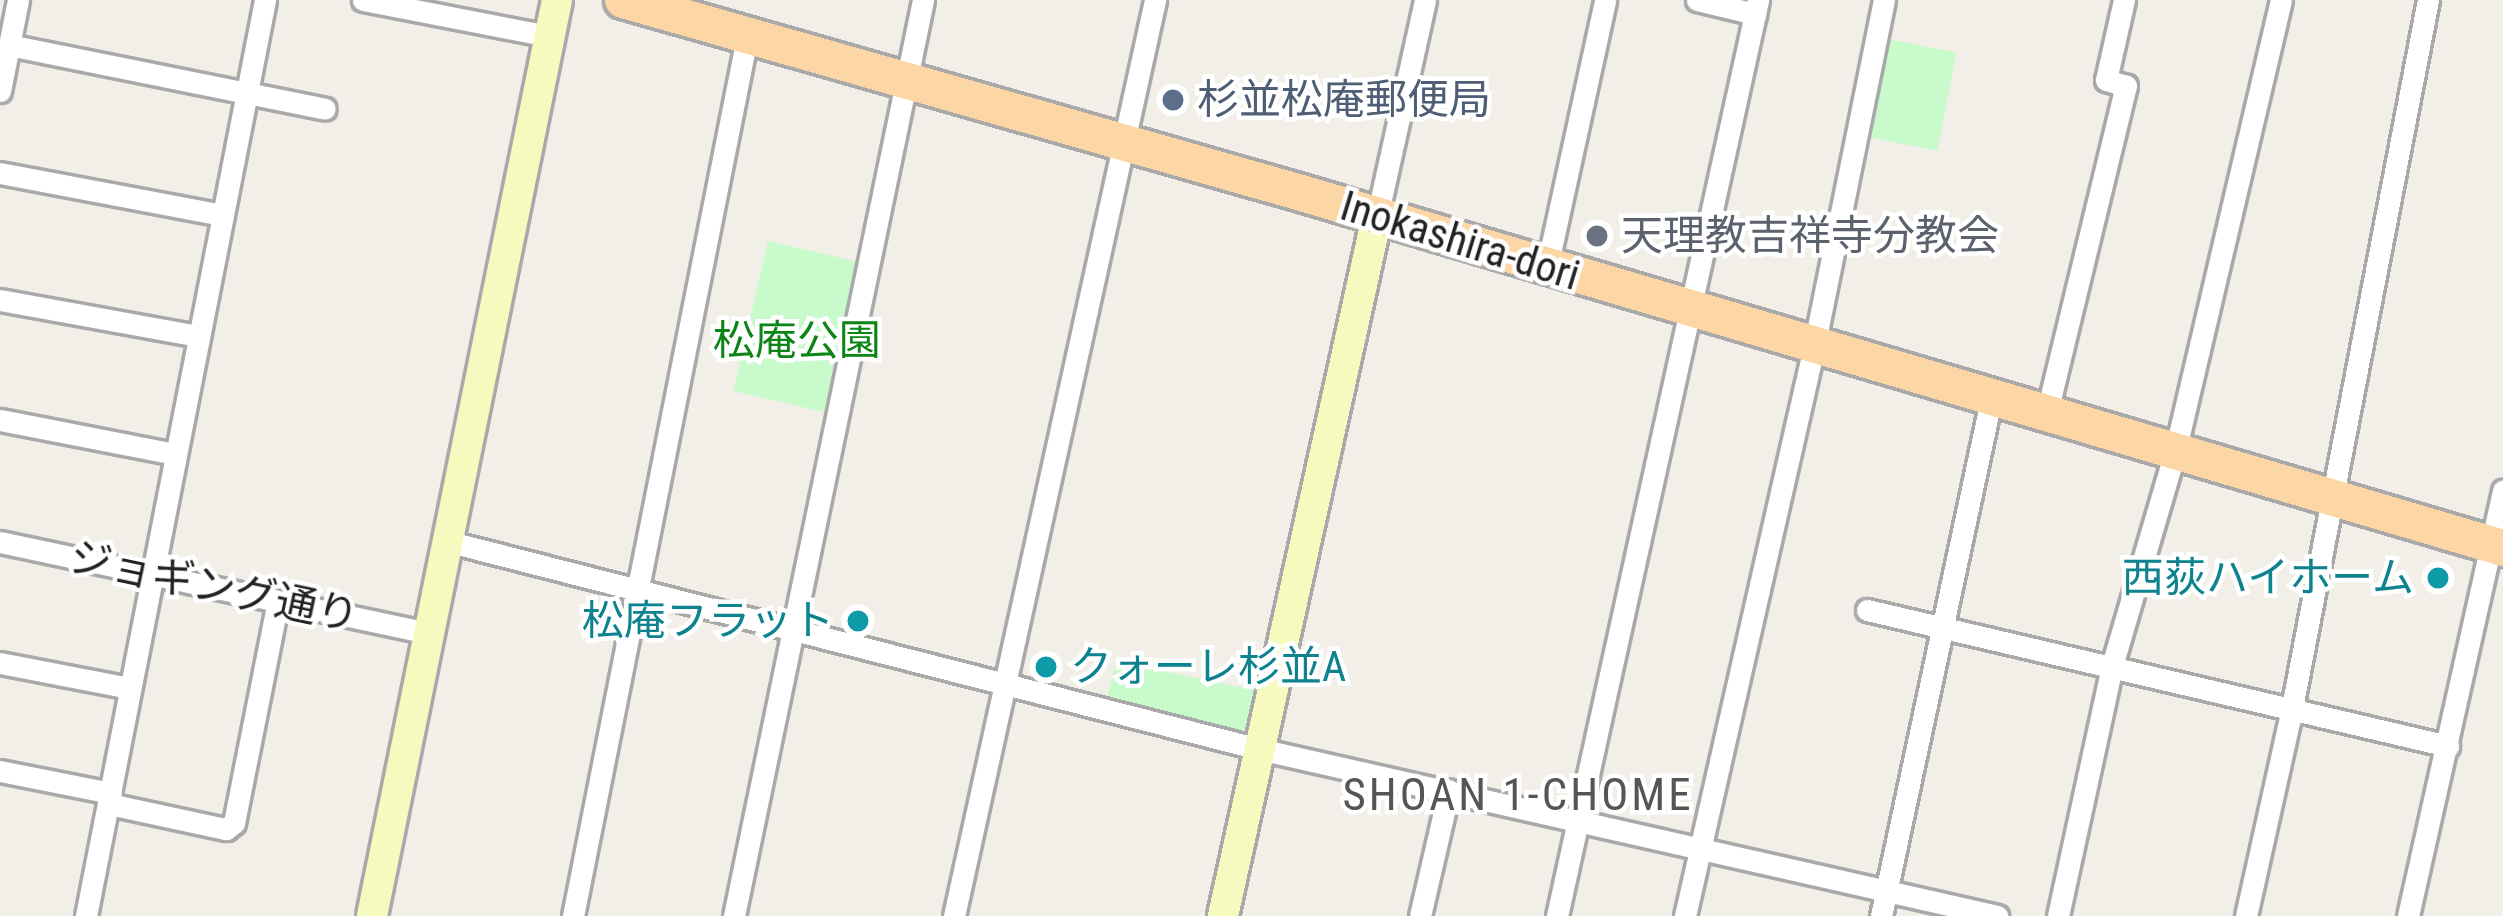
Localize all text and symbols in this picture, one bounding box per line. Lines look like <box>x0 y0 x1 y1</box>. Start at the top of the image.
place label: 杉並松庵郵便局 <box>1197 75 1491 125</box>
marker: 杉並松庵郵便局 <box>1160 87 1186 113</box>
street label: Inokashira-dori <box>1335 181 1585 301</box>
place label: 天理教吉祥寺分教会 <box>1621 211 1999 261</box>
marker: 天理教吉祥寺分教会 <box>1584 223 1610 249</box>
park label: 松庵公園 <box>713 316 881 366</box>
street label: ジョギング通り <box>65 532 363 642</box>
place label: 西荻ハイホーム <box>2120 553 2414 603</box>
marker: 西荻ハイホーム <box>2425 565 2451 591</box>
place label: 松庵フラット <box>582 596 834 646</box>
marker: 松庵フラット <box>845 608 871 634</box>
place label: クォーレ杉並A <box>1070 642 1346 692</box>
marker: クォーレ杉並A <box>1033 654 1059 680</box>
district label: SHOAN 1-CHOME <box>1342 768 1694 822</box>

